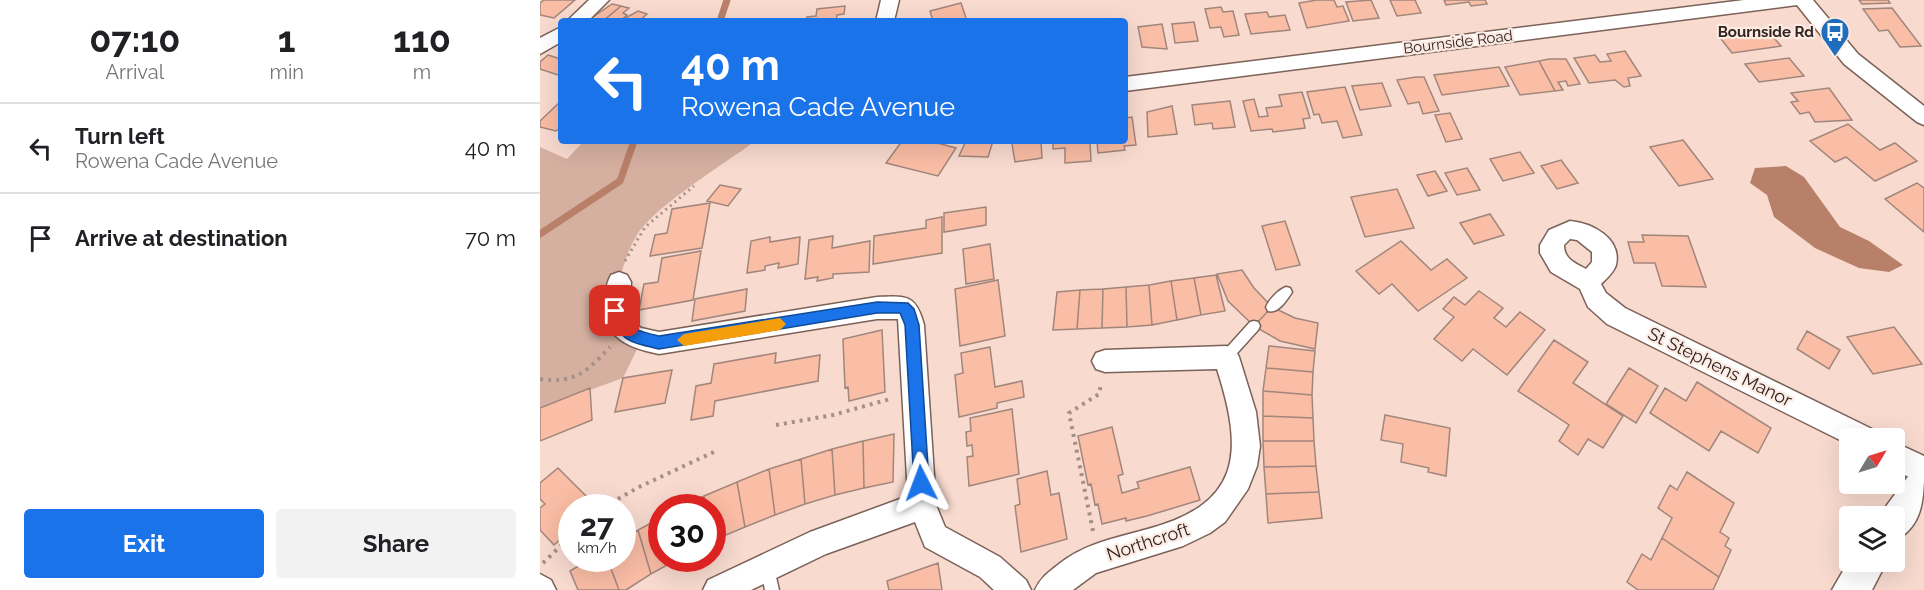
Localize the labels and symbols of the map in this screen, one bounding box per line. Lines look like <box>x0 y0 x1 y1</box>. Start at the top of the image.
bus stop icon: Bournside Rd <box>1819 16 1851 58</box>
place label: Bournside Rd <box>1718 23 1814 41</box>
street label: Bournside Road <box>1402 26 1514 58</box>
pin <box>589 285 640 336</box>
street label: St Stephens Manor <box>1645 323 1796 411</box>
north arrow <box>1839 428 1905 494</box>
position arrow <box>889 451 953 515</box>
speed limit sign: 30 <box>648 494 726 572</box>
street label: Northcroft <box>1104 518 1192 565</box>

